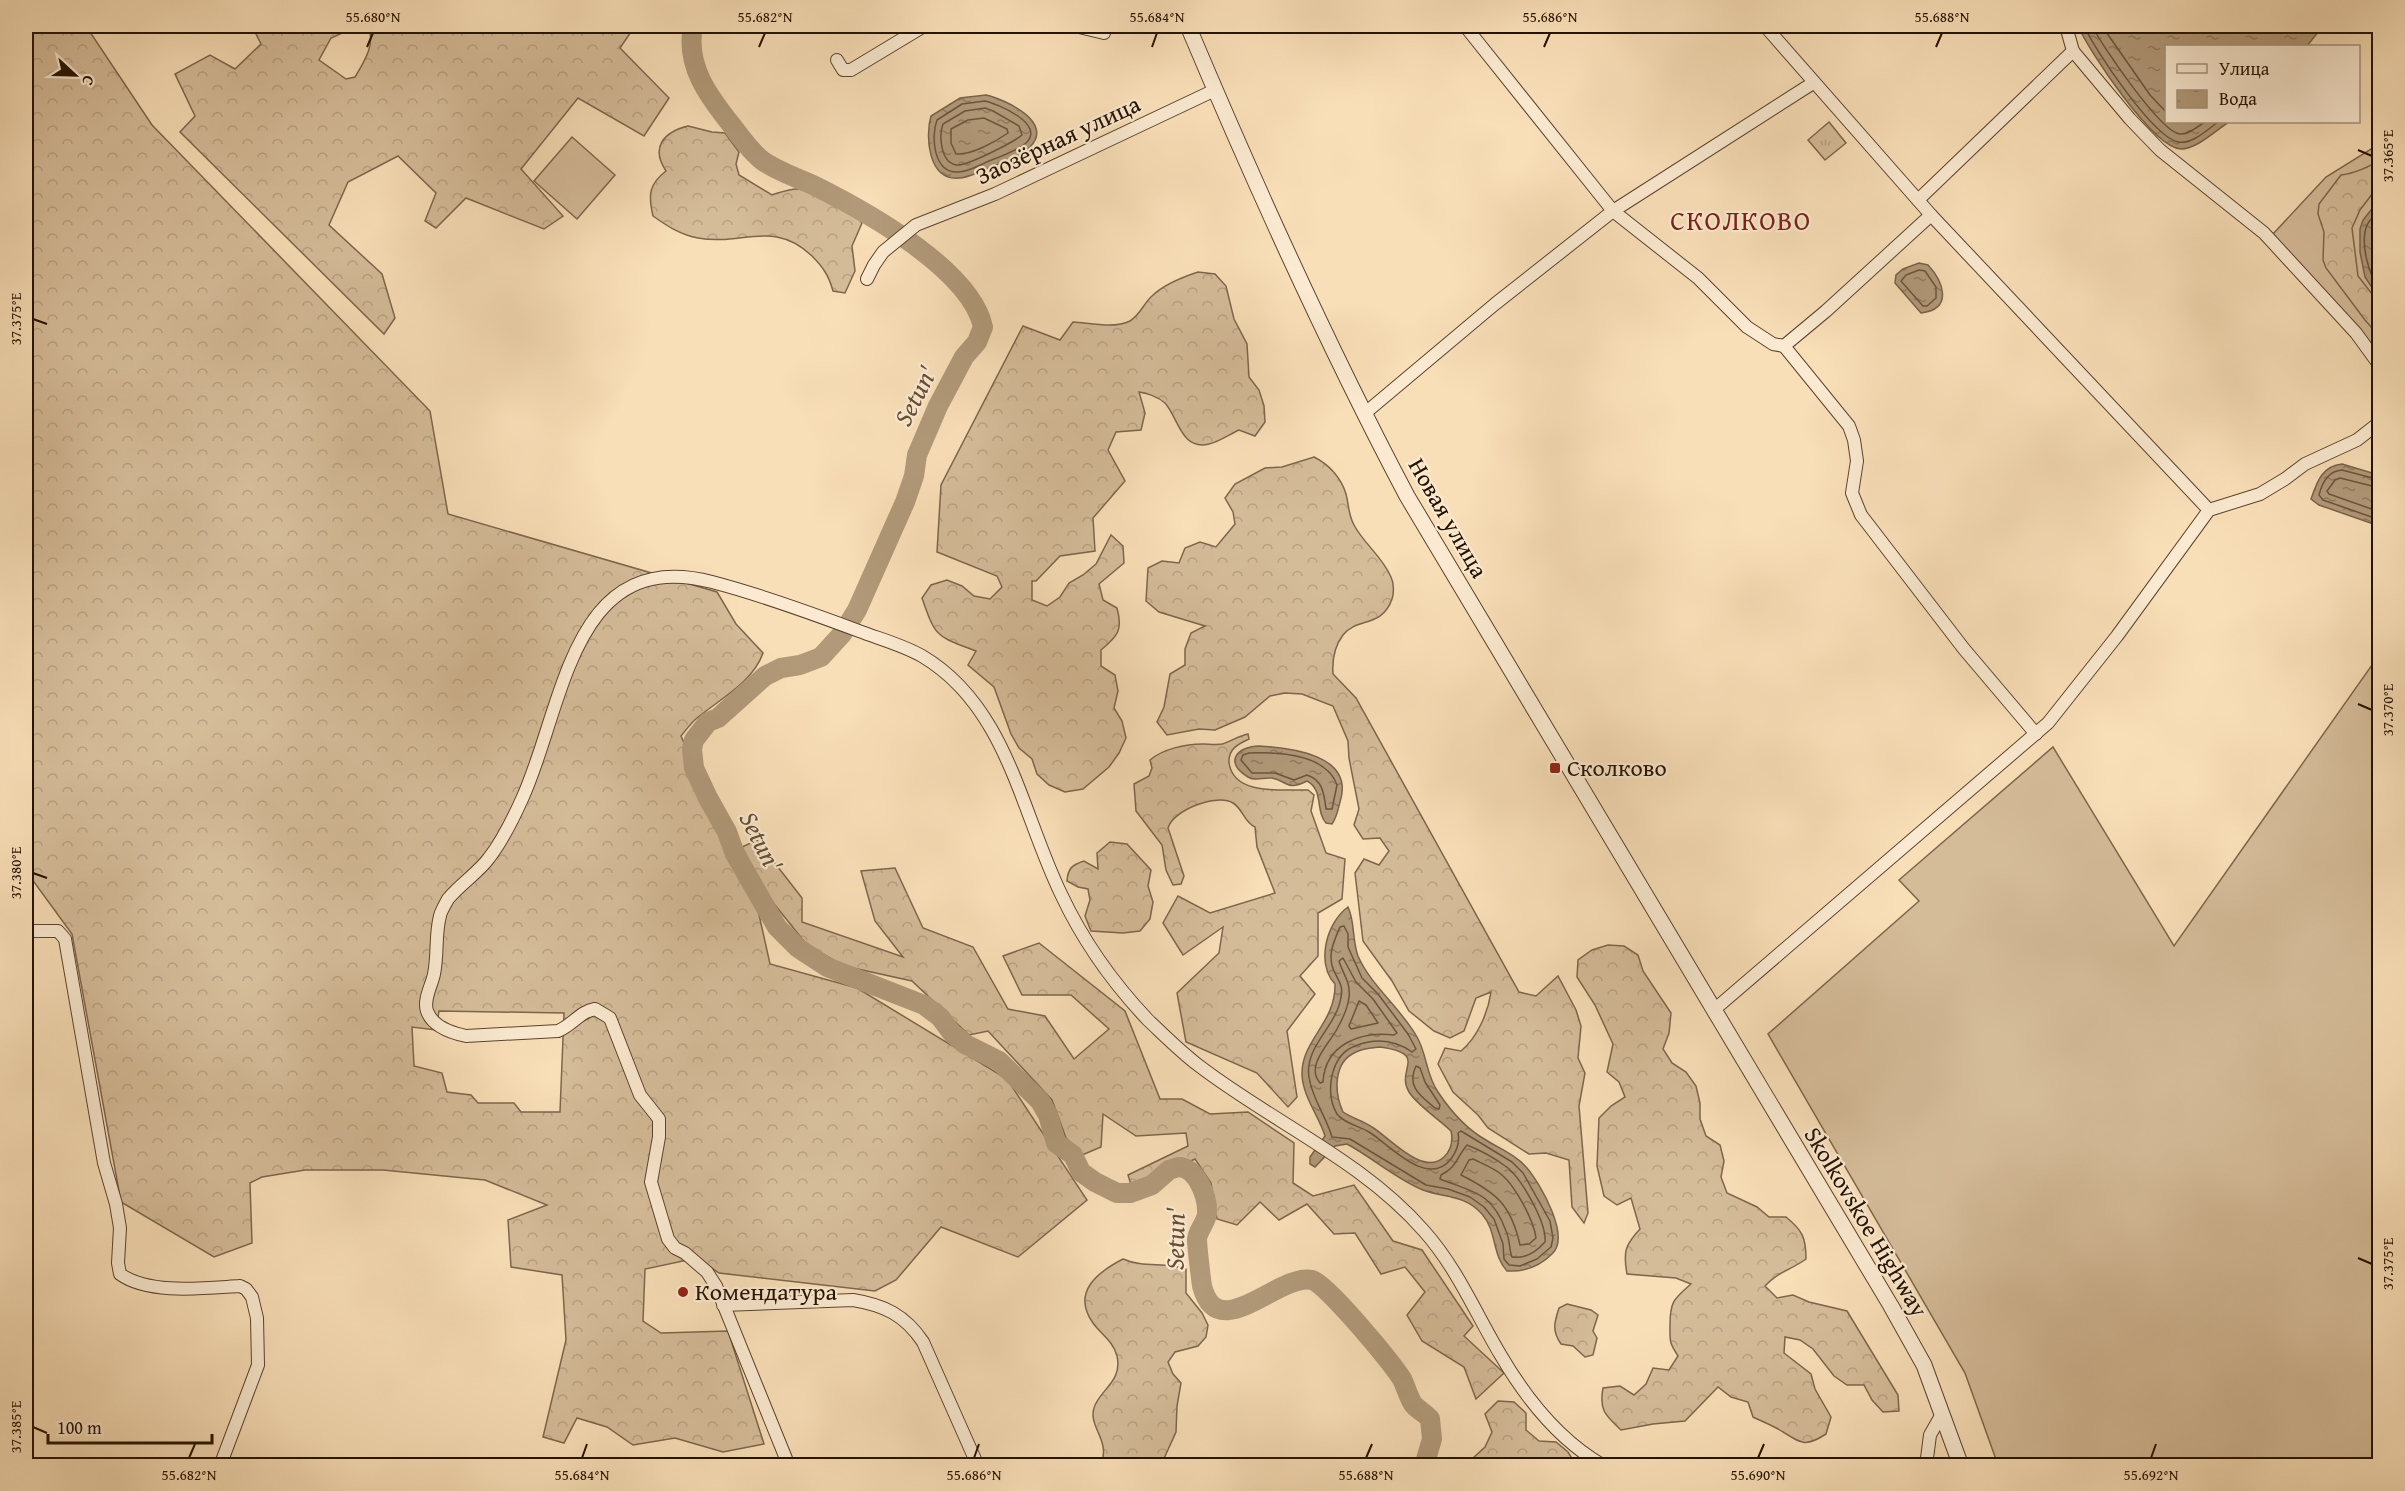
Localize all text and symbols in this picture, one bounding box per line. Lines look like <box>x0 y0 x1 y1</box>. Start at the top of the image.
text: 55.680°N <box>346 6 401 27</box>
text: 55.682°N <box>738 6 793 27</box>
text: 55.684°N <box>1130 6 1185 27</box>
text: 55.686°N <box>1523 6 1578 27</box>
text: 55.688°N <box>1915 6 1970 27</box>
north arrow <box>45 45 105 105</box>
legend <box>2165 45 2360 123</box>
text: Улица <box>2219 55 2270 82</box>
text: С <box>76 72 102 89</box>
text: Вода <box>2219 85 2257 112</box>
street label: Заозёрная улица <box>970 86 1146 193</box>
text: 37.365°E <box>2377 129 2398 182</box>
district label: СКОЛКОВО <box>1670 200 1812 240</box>
text: 37.375°E <box>5 292 26 345</box>
water label: Setun' <box>883 359 946 432</box>
street label: Новая улица <box>1400 451 1497 585</box>
text: 37.370°E <box>2377 683 2398 736</box>
place label: Сколково <box>1567 750 1667 785</box>
marker: Сколково <box>1548 761 1562 775</box>
water label: Setun' <box>730 804 793 878</box>
text: 37.380°E <box>5 846 26 899</box>
street label: Skolkovskoe Highway <box>1796 1120 1937 1323</box>
water label: Setun' <box>1154 1207 1195 1271</box>
text: 37.375°E <box>2377 1237 2398 1290</box>
place label: Комендатура <box>695 1274 838 1309</box>
marker: Комендатура <box>676 1285 690 1299</box>
text: 37.385°E <box>5 1400 26 1453</box>
scale bar <box>48 1407 212 1445</box>
text: 100 m <box>57 1414 102 1441</box>
text: 55.682°N <box>162 1464 217 1485</box>
text: 55.684°N <box>555 1464 610 1485</box>
text: 55.686°N <box>947 1464 1002 1485</box>
text: 55.688°N <box>1339 1464 1394 1485</box>
text: 55.690°N <box>1731 1464 1786 1485</box>
text: 55.692°N <box>2124 1464 2179 1485</box>

